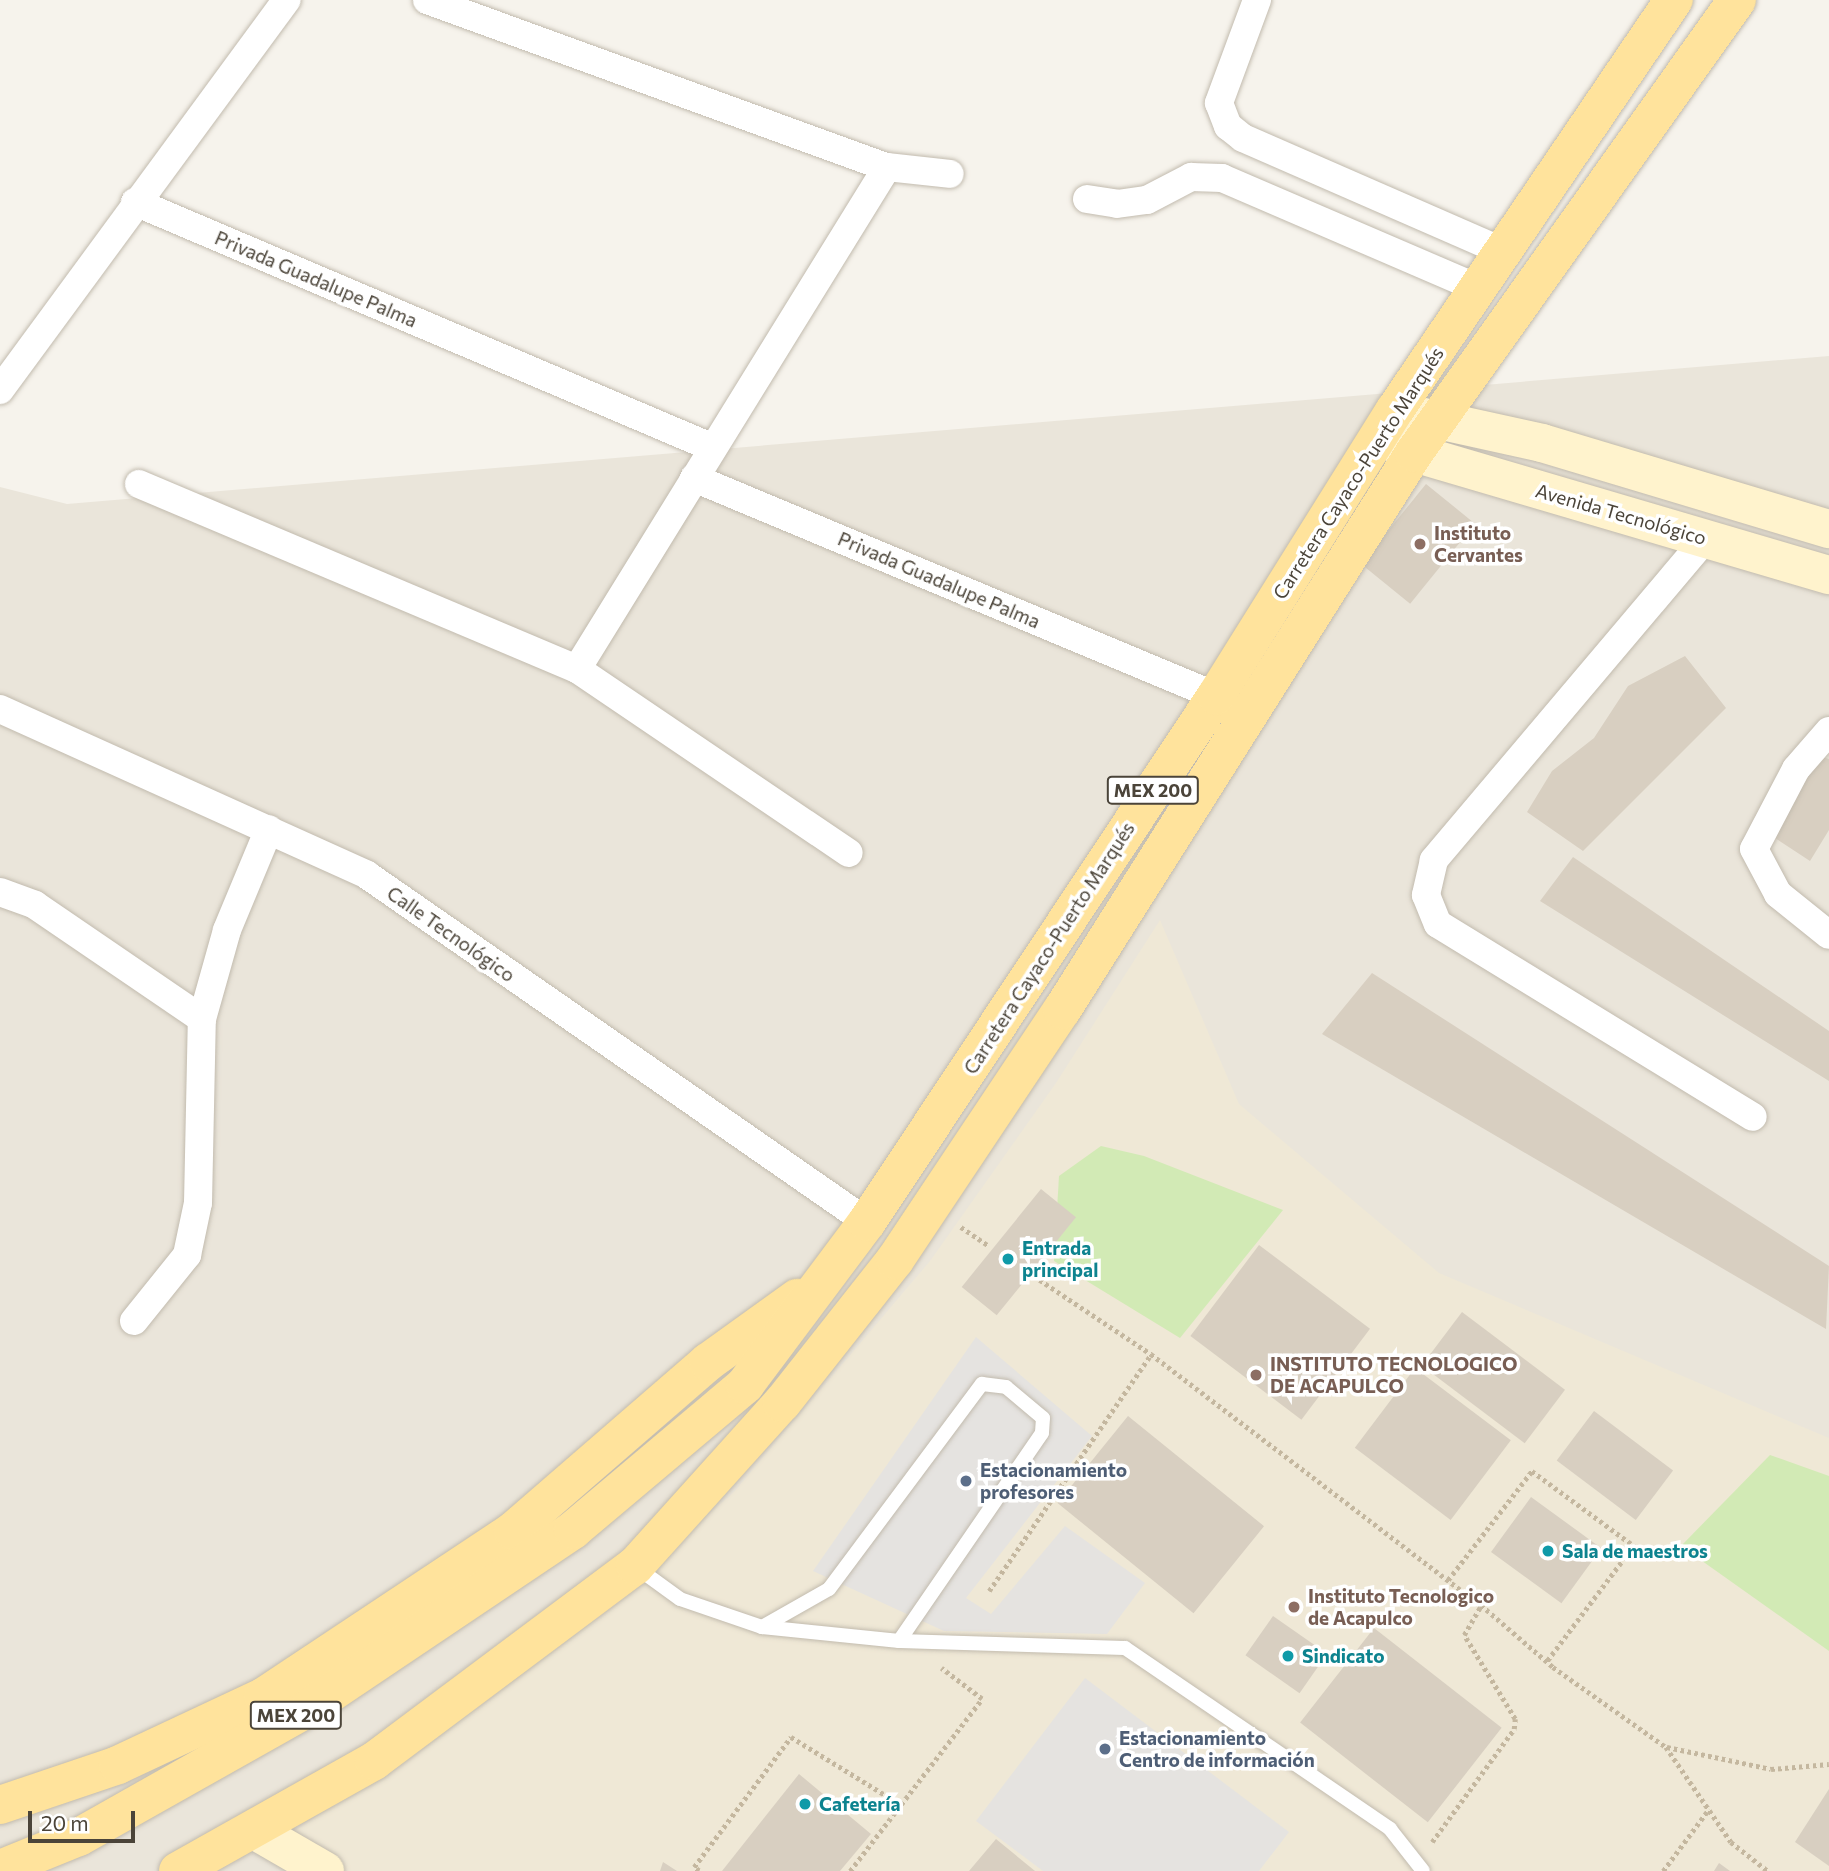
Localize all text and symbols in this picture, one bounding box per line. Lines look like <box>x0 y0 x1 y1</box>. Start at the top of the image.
street label: Privada Guadalupe Palma <box>212 226 420 332</box>
street label: Carretera Cayaco-Puerto Marqués <box>1268 343 1448 603</box>
street label: Avenida Tecnológico <box>1533 479 1709 549</box>
place label: Instituto Cervantes <box>1434 522 1523 566</box>
street label: Privada Guadalupe Palma <box>835 527 1043 633</box>
marker: Instituto Cervantes <box>1412 536 1428 552</box>
road number: MEX 200 <box>1106 776 1200 804</box>
street label: Carretera Cayaco-Puerto Marqués <box>959 818 1139 1078</box>
street label: Calle Tecnológico <box>383 881 519 987</box>
place label: Entrada principal <box>1022 1237 1098 1281</box>
marker: Entrada principal <box>1000 1251 1016 1267</box>
place label: INSTITUTO TECNOLOGICO DE ACAPULCO <box>1270 1353 1517 1397</box>
marker: INSTITUTO TECNOLOGICO DE ACAPULCO <box>1248 1367 1264 1383</box>
place label: Estacionamiento profesores <box>980 1459 1127 1503</box>
marker: Estacionamiento profesores <box>958 1473 974 1489</box>
place label: Sala de maestros <box>1562 1540 1708 1562</box>
marker: Sala de maestros <box>1540 1543 1556 1559</box>
place label: Instituto Tecnologico de Acapulco <box>1308 1585 1494 1629</box>
marker: Instituto Tecnologico de Acapulco <box>1286 1599 1302 1615</box>
place label: Sindicato <box>1302 1645 1385 1667</box>
marker: Sindicato <box>1280 1648 1296 1664</box>
road number: MEX 200 <box>249 1700 343 1730</box>
place label: Estacionamiento Centro de información <box>1119 1727 1315 1771</box>
marker: Estacionamiento Centro de información <box>1097 1741 1113 1757</box>
place label: Cafetería <box>819 1793 900 1815</box>
marker: Cafetería <box>797 1796 813 1812</box>
scale bar <box>32 1798 138 1842</box>
text: 20 m <box>41 1810 89 1835</box>

